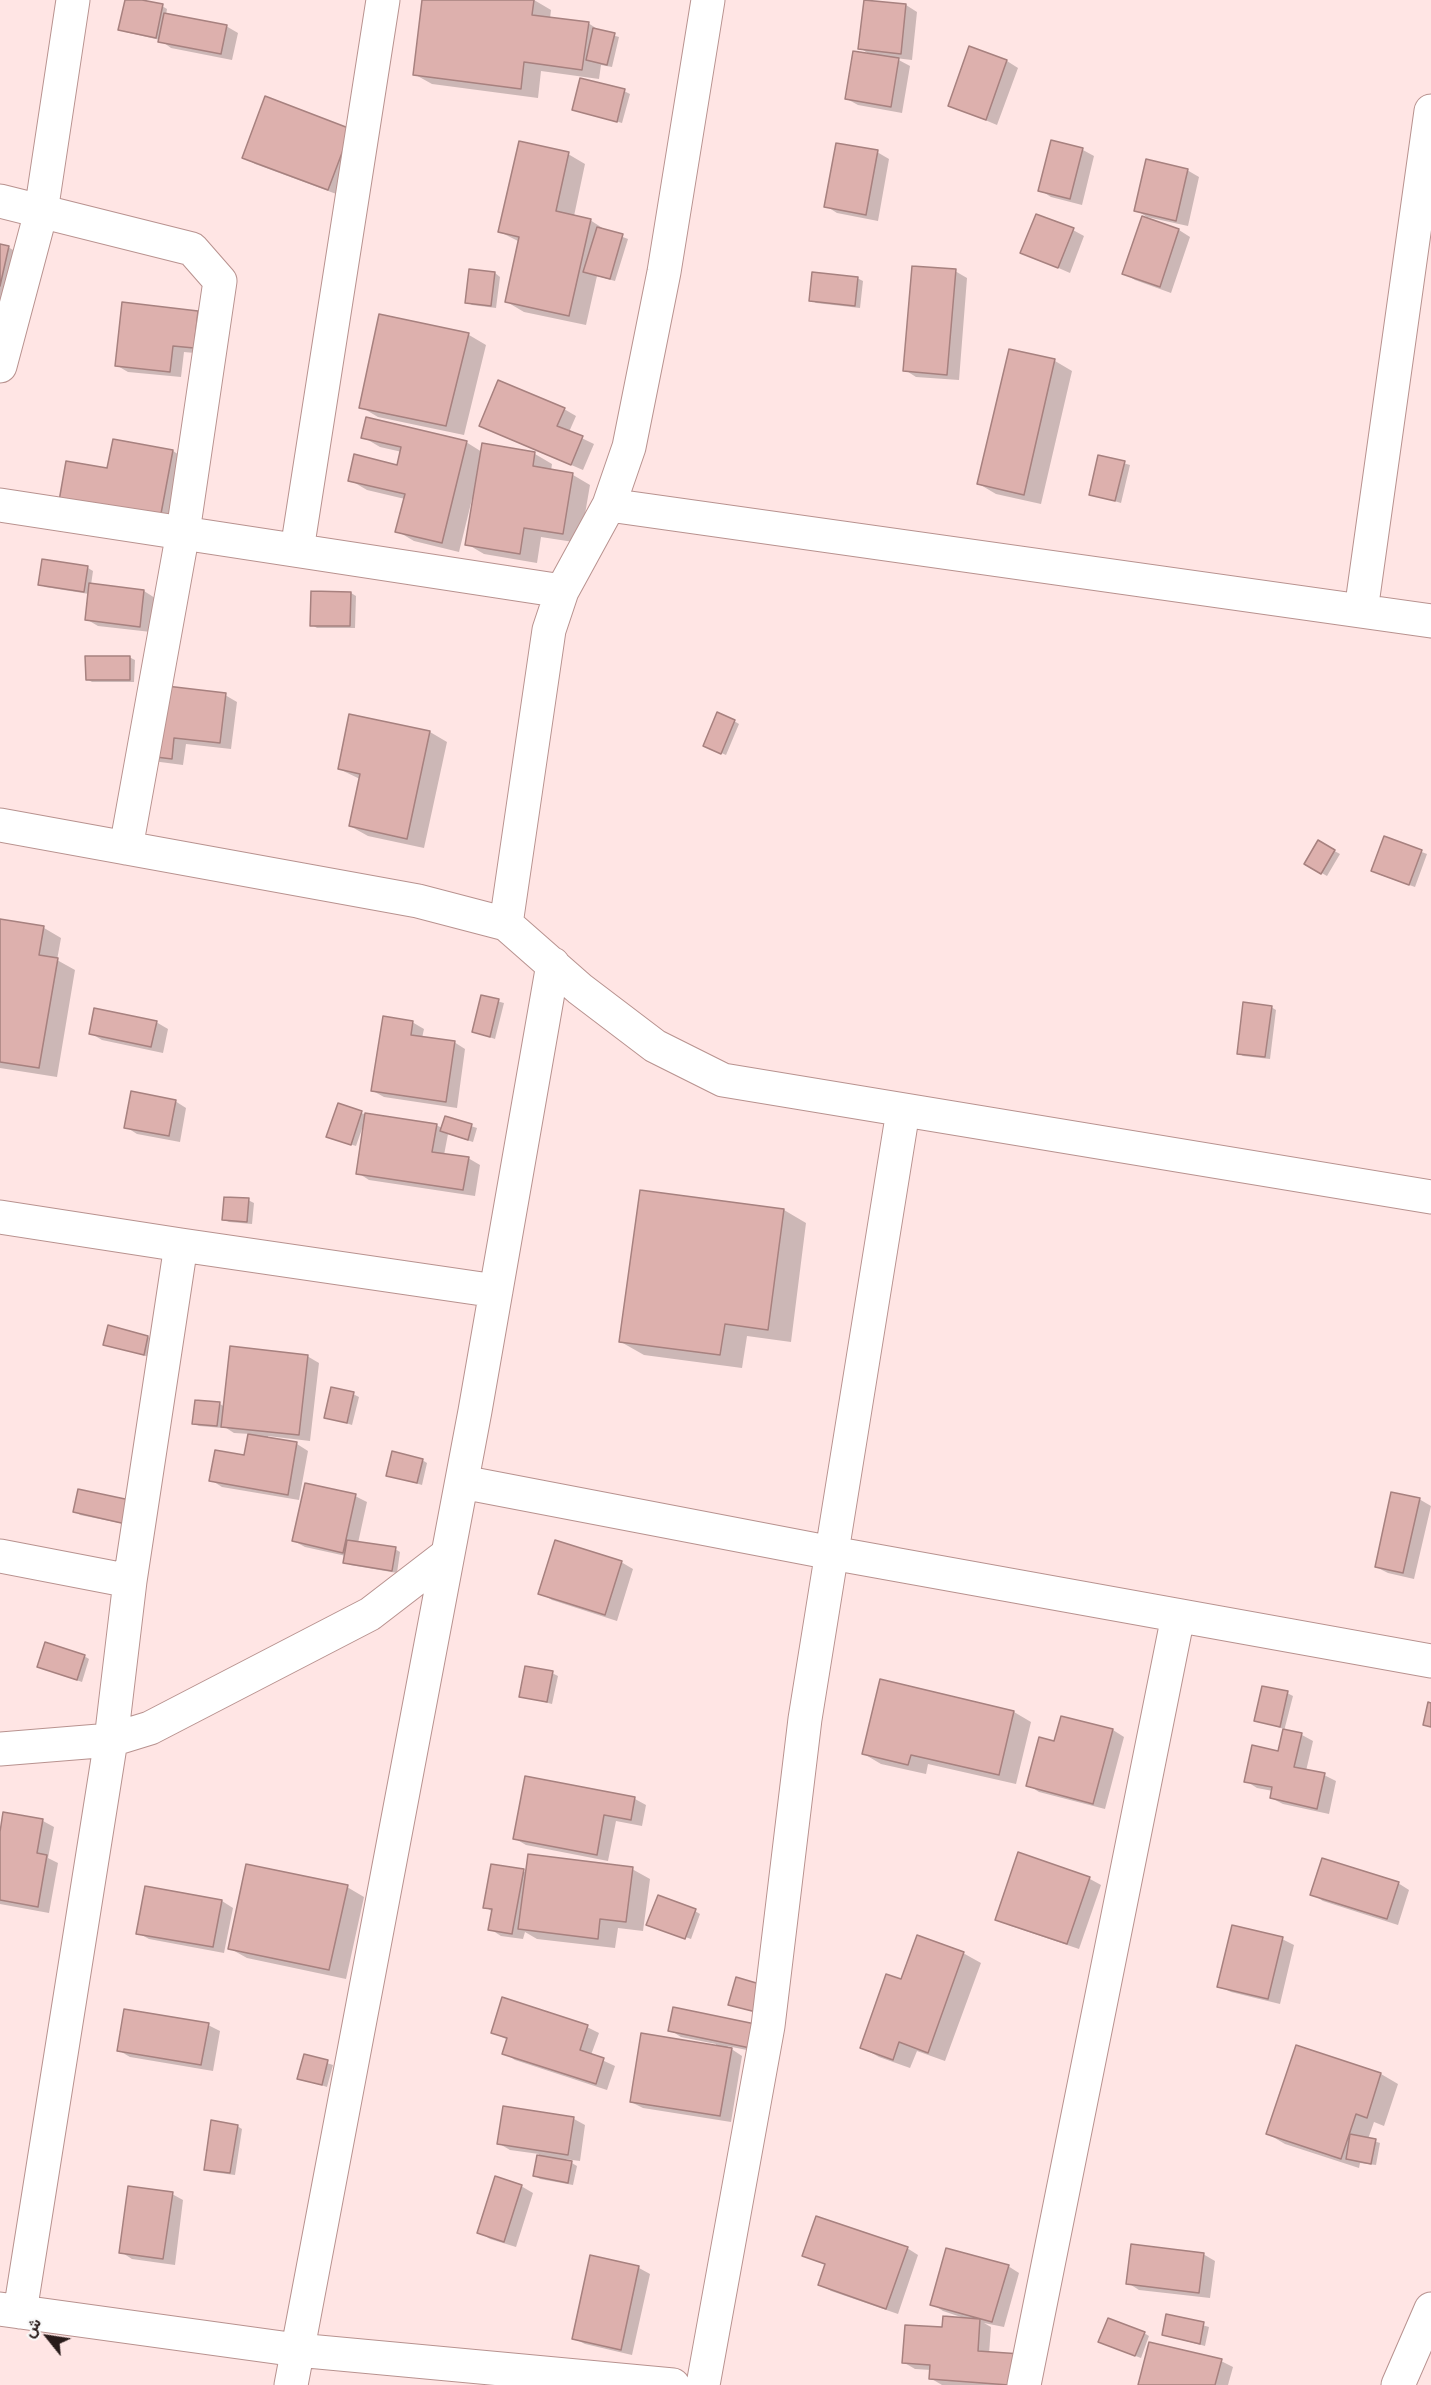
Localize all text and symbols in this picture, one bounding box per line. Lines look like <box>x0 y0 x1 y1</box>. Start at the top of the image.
north arrow <box>18 2307 78 2367</box>
text: ش <box>19 2315 46 2341</box>

